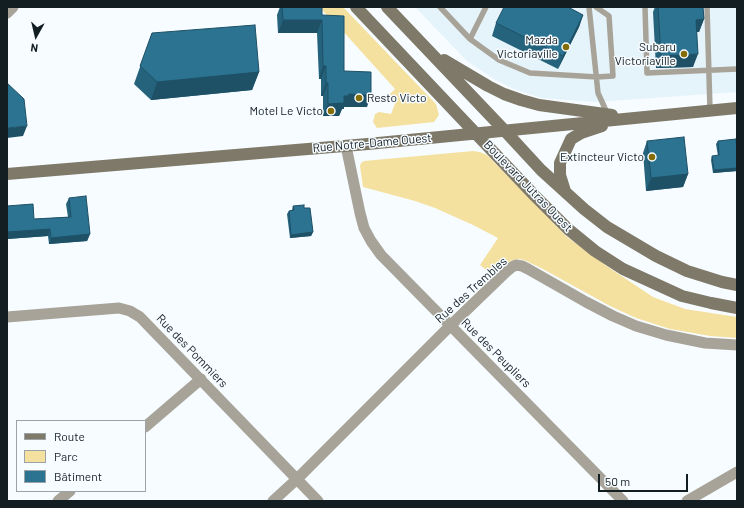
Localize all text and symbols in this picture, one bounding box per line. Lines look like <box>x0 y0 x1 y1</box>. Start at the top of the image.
north arrow <box>16 16 56 56</box>
place label: Mazda Victoriaville <box>497 33 558 61</box>
place label: Subaru Victoriaville <box>615 40 676 68</box>
text: N <box>30 41 39 55</box>
marker: Mazda Victoriaville <box>561 42 571 52</box>
marker: Subaru Victoriaville <box>679 49 689 59</box>
place label: Resto Victo <box>367 91 427 105</box>
marker: Resto Victo <box>354 93 364 103</box>
place label: Motel Le Victo <box>250 104 323 118</box>
marker: Motel Le Victo <box>326 106 336 116</box>
street label: Rue Notre-Dame Ouest <box>312 131 432 155</box>
street label: Boulevard Jutras Ouest <box>481 137 575 235</box>
place label: Extincteur Victo <box>560 150 644 164</box>
marker: Extincteur Victo <box>647 152 657 162</box>
street label: Rue des Trembles <box>432 254 510 326</box>
street label: Rue des Pommiers <box>153 311 231 391</box>
street label: Rue des Peupliers <box>458 315 534 391</box>
legend <box>16 420 146 492</box>
text: Route <box>54 429 85 443</box>
text: Parc <box>54 449 78 463</box>
scale bar <box>600 466 690 492</box>
text: Bâtiment <box>54 469 102 483</box>
text: 50 m <box>605 474 630 488</box>

